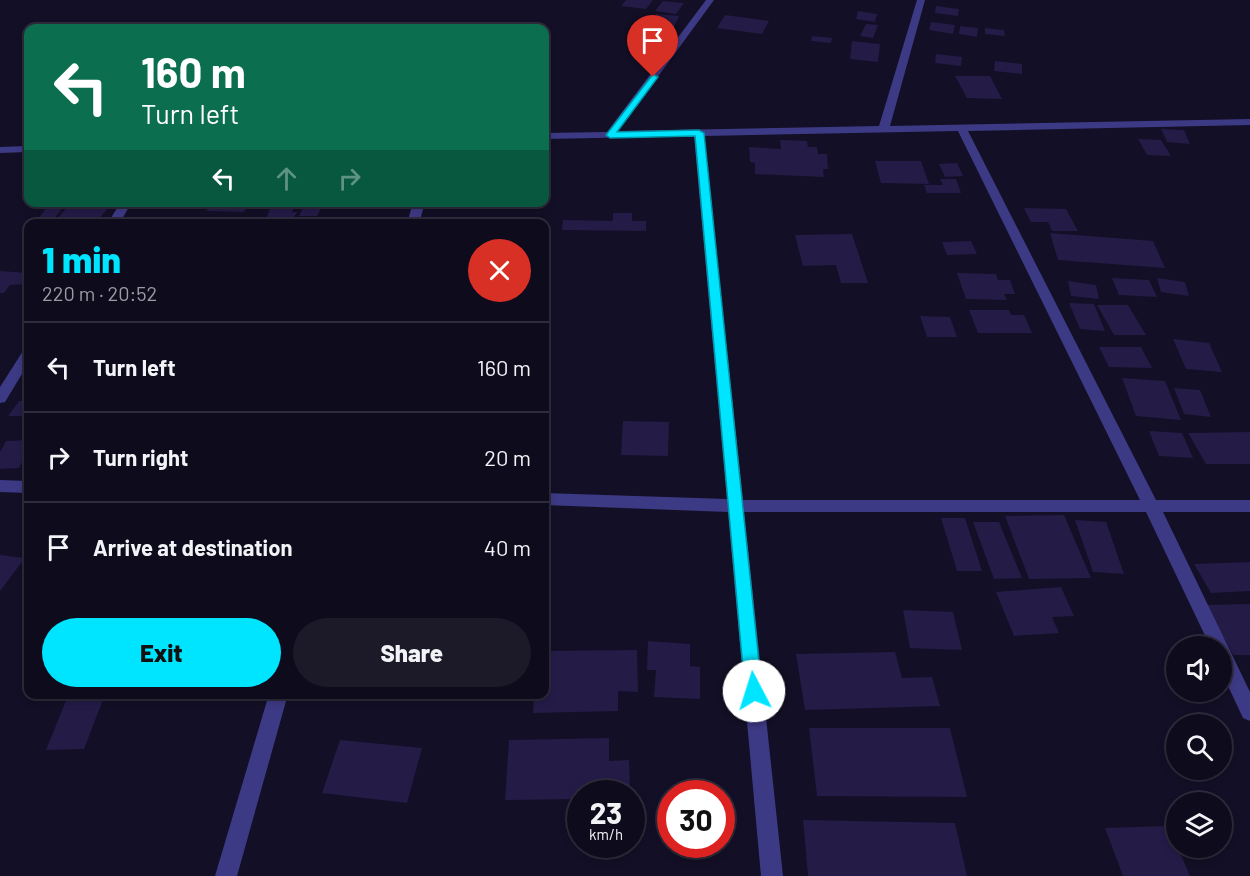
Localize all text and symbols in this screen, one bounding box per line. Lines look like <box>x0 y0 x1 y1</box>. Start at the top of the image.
pin <box>627 15 678 77</box>
icon: arrive <box>636 24 669 57</box>
text: 160 m <box>141 46 246 96</box>
icon: left <box>42 48 120 126</box>
text: Turn left <box>141 97 239 129</box>
icon: left <box>207 162 240 195</box>
icon: ahead <box>270 162 303 195</box>
icon: right <box>333 162 366 195</box>
text: 1 min <box>42 237 121 280</box>
button: close <box>468 239 531 302</box>
text: 220 m · 20:52 <box>42 281 157 305</box>
icon: left <box>42 351 75 384</box>
text: Turn left <box>93 354 176 380</box>
text: 160 m <box>477 354 531 380</box>
icon: right <box>42 441 75 474</box>
text: Turn right <box>93 444 188 470</box>
text: 20 m <box>484 444 531 470</box>
icon: arrive <box>42 531 75 564</box>
text: Arrive at destination <box>93 534 292 560</box>
text: 40 m <box>484 534 531 560</box>
button: Exit <box>42 618 281 687</box>
button: Share <box>293 618 531 687</box>
map controls <box>1166 636 1232 858</box>
button: sound <box>1166 636 1232 702</box>
position arrow <box>722 659 786 723</box>
button: search <box>1166 714 1232 780</box>
speed limit sign: 30 <box>657 780 735 858</box>
button: layers <box>1166 792 1232 858</box>
text: 23 <box>590 794 622 830</box>
text: km/h <box>589 825 623 843</box>

